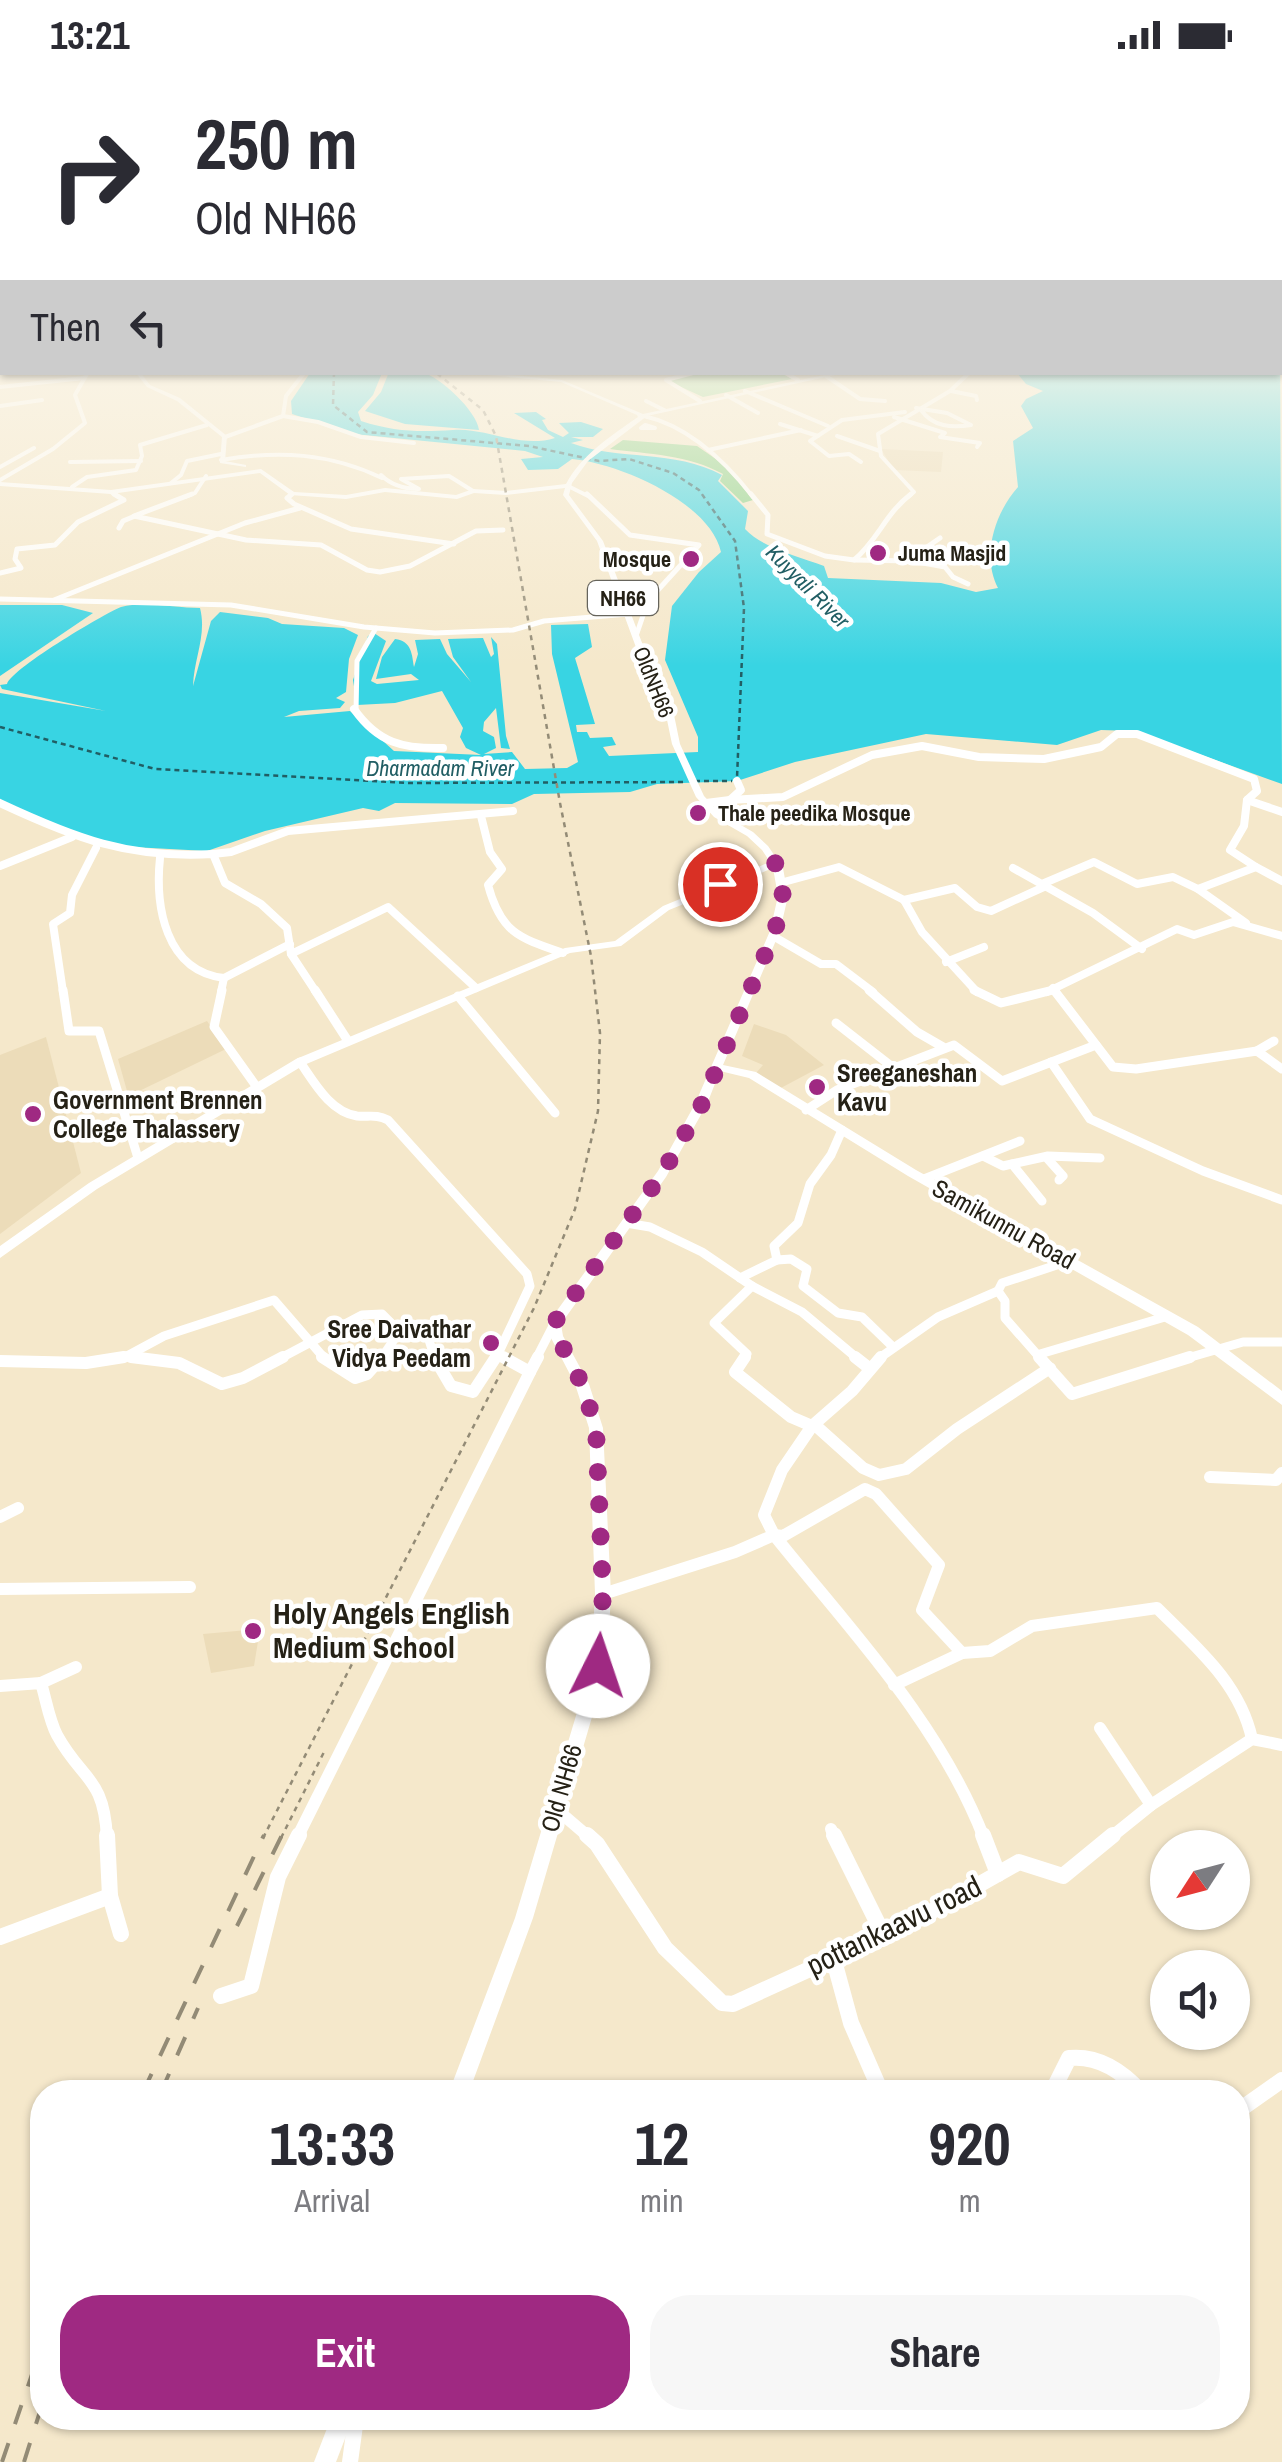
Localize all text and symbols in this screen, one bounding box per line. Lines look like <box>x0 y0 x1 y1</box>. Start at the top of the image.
text: 13:21 <box>50 10 130 61</box>
text: 250 m <box>195 97 358 191</box>
icon: right <box>30 110 160 240</box>
text: Old NH66 <box>195 187 357 248</box>
icon: left <box>121 300 176 355</box>
text: Then <box>30 302 101 353</box>
water label: Kuyyali River <box>759 537 857 635</box>
place label: Juma Masjid <box>898 538 1006 568</box>
marker: Juma Masjid <box>867 542 889 564</box>
place label: Mosque <box>603 544 671 574</box>
marker: Mosque <box>680 548 702 570</box>
road number: NH66 <box>588 581 658 615</box>
street label: OldNH66 <box>626 642 682 722</box>
water label: Dharmadam River <box>366 753 515 783</box>
place label: Thale peedika Mosque <box>718 798 911 828</box>
marker: Thale peedika Mosque <box>687 802 709 824</box>
pin <box>678 842 763 927</box>
icon: arrive <box>693 857 748 912</box>
place label: Sreeganeshan Kavu <box>837 1056 977 1119</box>
marker: Sreeganeshan Kavu <box>806 1076 828 1098</box>
place label: Government Brennen College Thalassery <box>53 1083 263 1146</box>
marker: Government Brennen College Thalassery <box>22 1103 44 1125</box>
street label: Samikunnu Road <box>926 1171 1082 1277</box>
place label: Sree Daivathar Vidya Peedam <box>327 1312 471 1375</box>
marker: Sree Daivathar Vidya Peedam <box>480 1332 502 1354</box>
place label: Holy Angels English Medium School <box>273 1593 510 1667</box>
position arrow <box>546 1614 650 1718</box>
marker: Holy Angels English Medium School <box>242 1620 264 1642</box>
street label: Old NH66 <box>532 1740 590 1836</box>
north arrow <box>1150 1830 1250 1930</box>
map controls <box>1150 1830 1250 2050</box>
street label: pottankaavu road <box>799 1865 988 1985</box>
button: sound <box>1150 1950 1250 2050</box>
text: 13:33 <box>269 2103 395 2184</box>
text: 12 <box>634 2103 689 2184</box>
text: 920 <box>929 2103 1011 2184</box>
text: Arrival <box>294 2179 370 2222</box>
text: min <box>640 2179 684 2222</box>
text: m <box>959 2179 981 2222</box>
button: Exit <box>60 2295 630 2410</box>
button: Share <box>650 2295 1220 2410</box>

